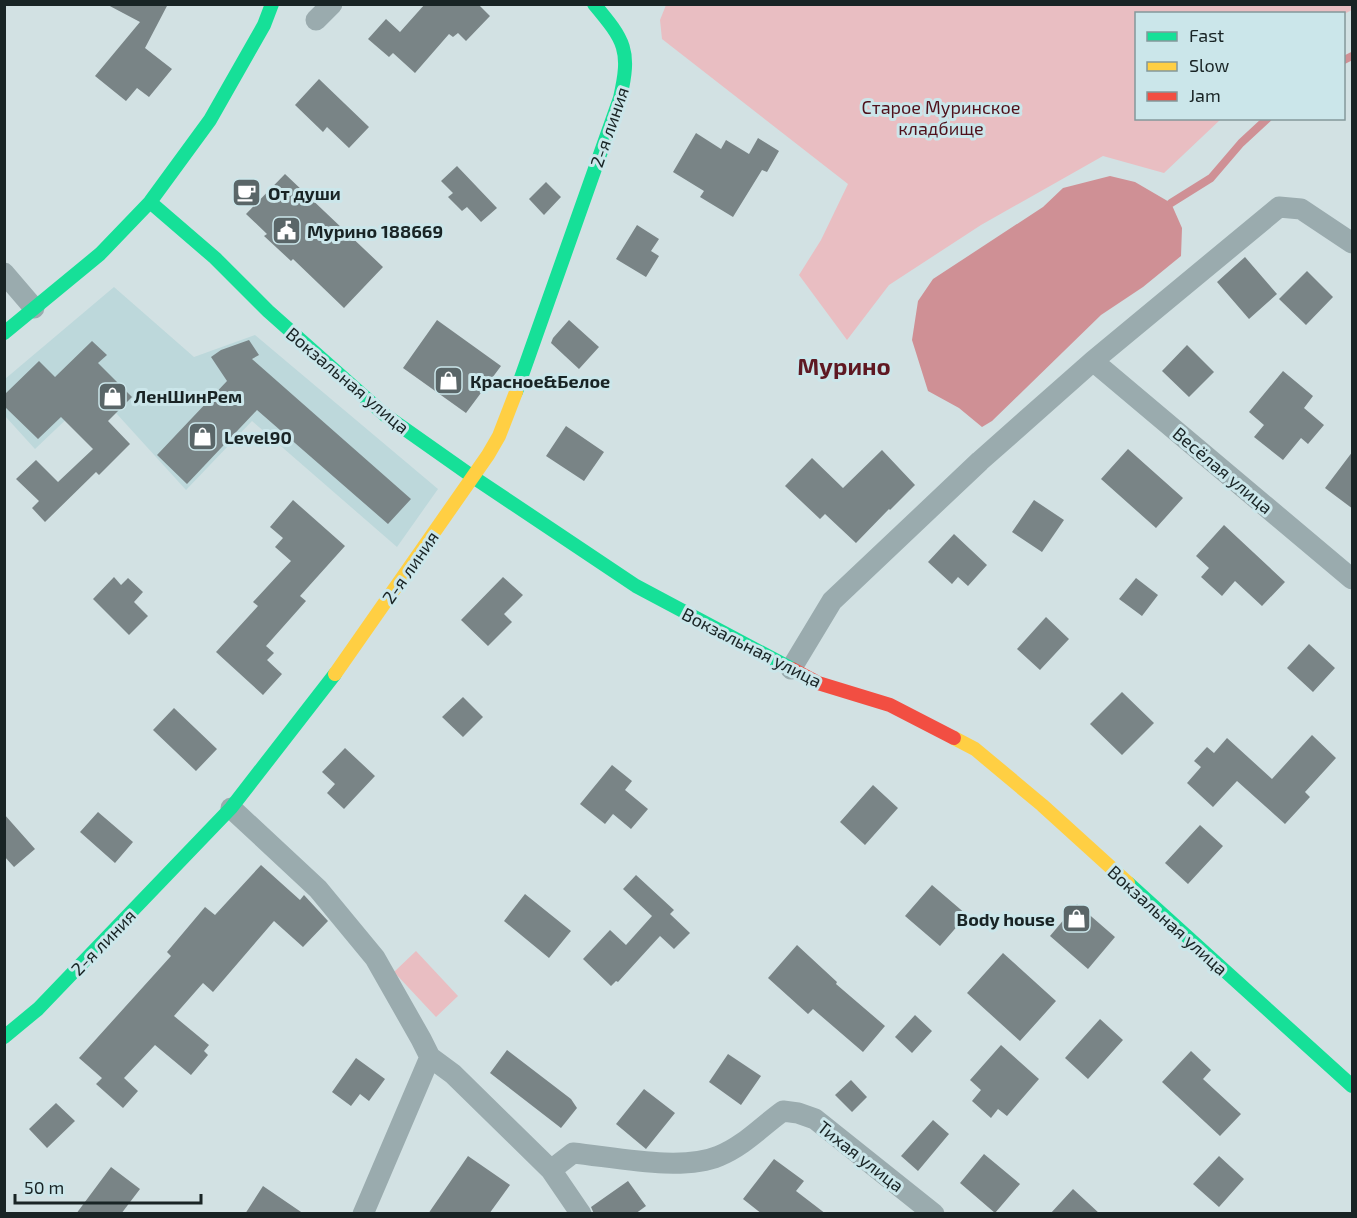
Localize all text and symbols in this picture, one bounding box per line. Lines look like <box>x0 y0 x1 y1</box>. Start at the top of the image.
legend <box>1135 12 1345 120</box>
text: Fast <box>1189 24 1224 46</box>
text: Slow <box>1189 54 1230 76</box>
street label: 2-я линия <box>585 84 633 170</box>
text: Jam <box>1189 84 1221 106</box>
park label: Старое Муринское кладбище <box>862 96 1020 139</box>
cafe icon: От души <box>231 177 263 209</box>
place label: От души <box>268 182 341 204</box>
public building icon: Мурино 188669 <box>270 215 302 247</box>
place label: Мурино 188669 <box>307 220 443 242</box>
street label: Вокзальная улица <box>282 322 414 438</box>
district label: Мурино <box>797 351 891 380</box>
shop icon: Красное&Белое <box>433 365 465 397</box>
place label: Красное&Белое <box>470 370 610 392</box>
shop icon: ЛенШинРем <box>97 380 129 412</box>
place label: ЛенШинРем <box>134 385 242 407</box>
shop icon: Level90 <box>187 421 219 453</box>
street label: Весёлая улица <box>1169 422 1277 518</box>
place label: Level90 <box>224 426 292 448</box>
street label: 2-я линия <box>377 526 443 608</box>
street label: Вокзальная улица <box>678 602 826 692</box>
street label: Вокзальная улица <box>1103 860 1233 980</box>
shop icon: Body house <box>1060 903 1092 935</box>
street label: 2-я линия <box>66 904 140 980</box>
place label: Body house <box>957 908 1055 930</box>
street label: Тихая улица <box>814 1116 908 1196</box>
scale bar <box>15 1167 201 1205</box>
text: 50 m <box>24 1176 64 1198</box>

